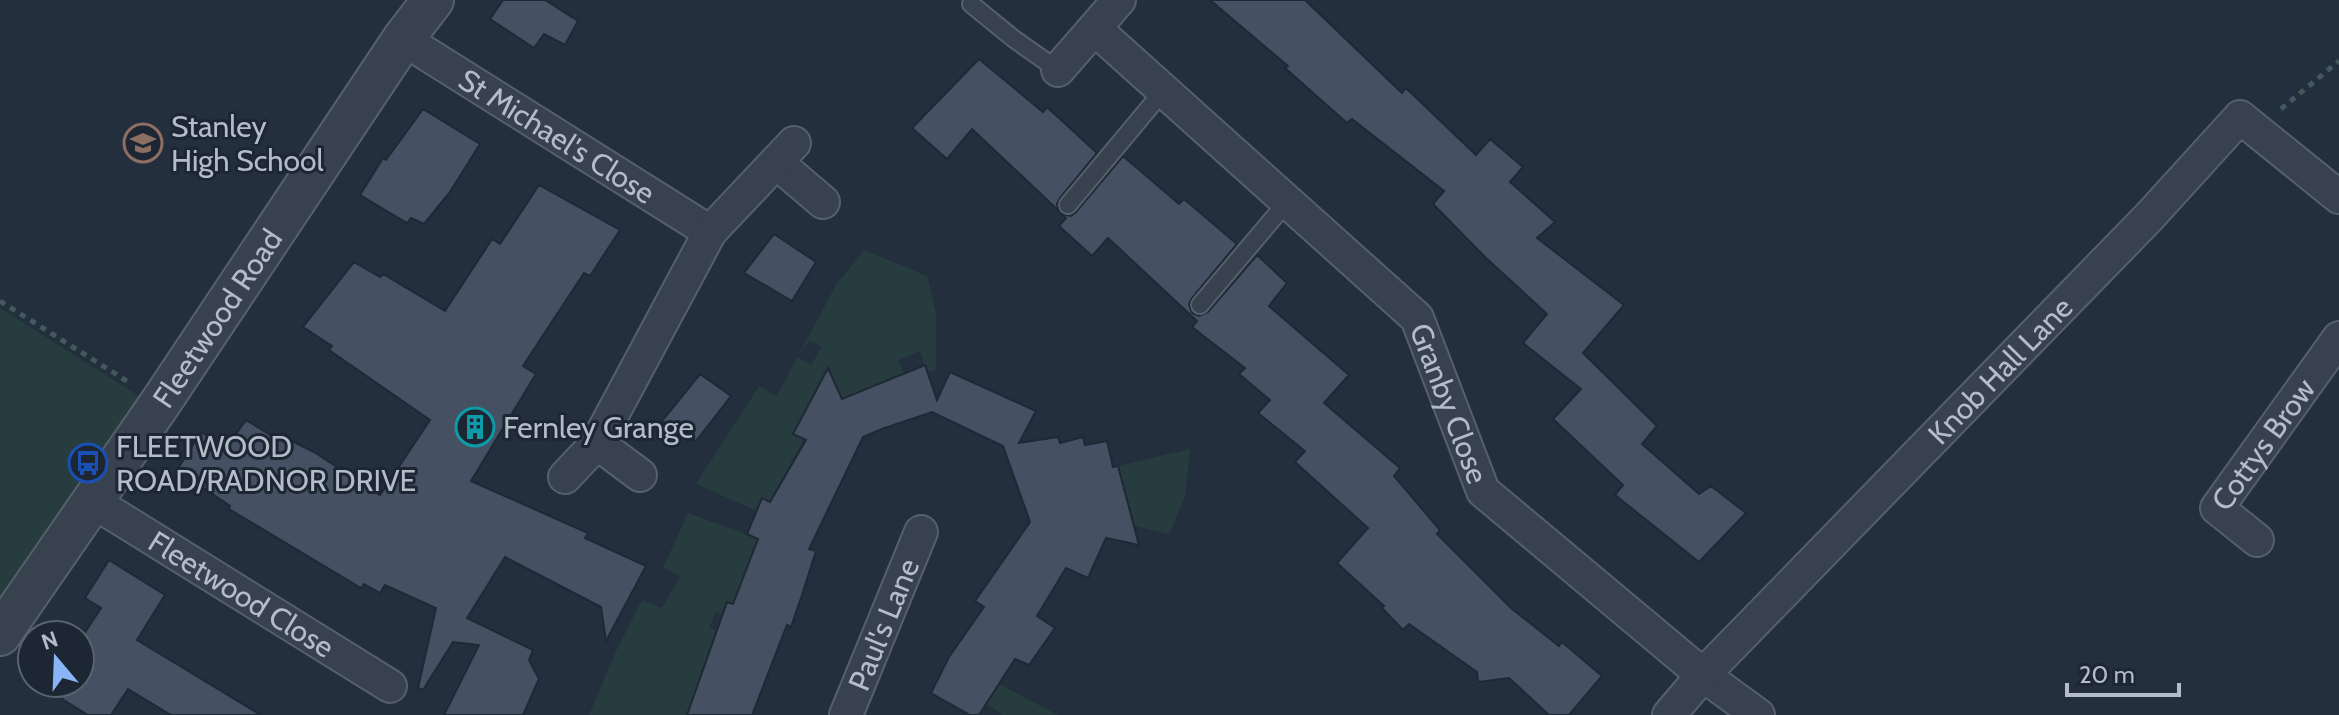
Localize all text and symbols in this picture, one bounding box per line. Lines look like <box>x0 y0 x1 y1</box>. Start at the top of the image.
street label: St Michael's Close <box>452 60 662 211</box>
place label: Stanley High School <box>171 108 324 179</box>
school or university icon: Stanley High School <box>122 122 164 164</box>
street label: Fleetwood Road <box>144 222 290 414</box>
street label: Knob Hall Lane <box>1920 289 2080 452</box>
street label: Granby Close <box>1402 318 1497 489</box>
street label: Cottys Brow <box>2203 371 2323 517</box>
building icon: Fernley Grange <box>454 406 496 448</box>
place label: Fernley Grange <box>503 409 694 446</box>
place label: FLEETWOOD ROAD/RADNOR DRIVE <box>116 428 416 499</box>
bus stop icon: FLEETWOOD ROAD/RADNOR DRIVE <box>67 442 109 484</box>
street label: Fleetwood Close <box>142 522 341 665</box>
street label: Paul's Lane <box>840 553 927 696</box>
north arrow <box>16 619 96 699</box>
text: N <box>38 625 61 656</box>
scale bar <box>2067 647 2179 697</box>
text: 20 m <box>2079 660 2135 689</box>

